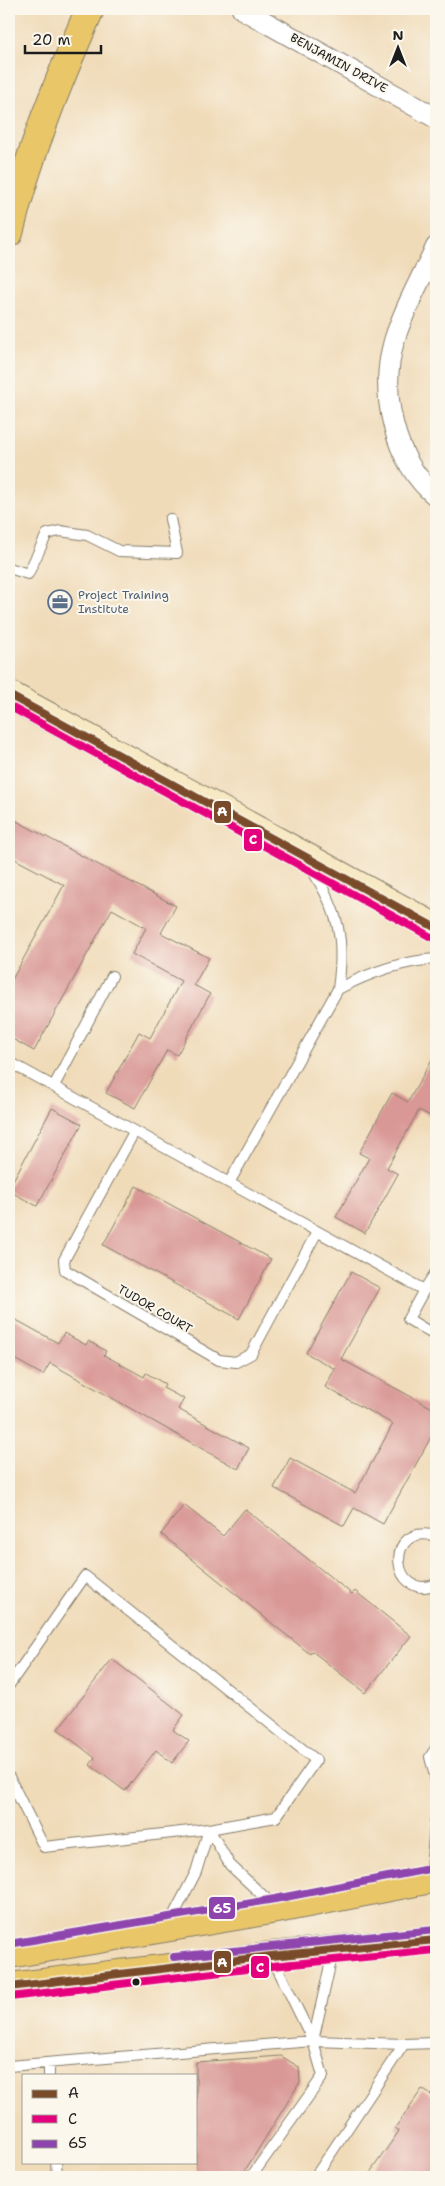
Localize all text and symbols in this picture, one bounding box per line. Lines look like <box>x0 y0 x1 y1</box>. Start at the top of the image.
scale bar <box>25 22 101 54</box>
north arrow <box>372 22 422 72</box>
text: N <box>392 26 404 44</box>
text: 20 m <box>32 30 71 50</box>
street label: BENJAMIN DRIVE <box>287 30 391 96</box>
place label: Project Training Institute <box>78 587 169 617</box>
office icon: Project Training Institute <box>47 589 73 615</box>
line badge: A <box>213 800 232 824</box>
text: A <box>217 802 228 820</box>
line badge: C <box>243 828 263 852</box>
text: C <box>249 830 257 848</box>
street label: TUDOR COURT <box>115 1281 196 1337</box>
line badge: 65 <box>208 1896 236 1920</box>
text: 65 <box>213 1899 231 1917</box>
line badge: A <box>213 1950 232 1974</box>
text: A <box>217 1953 228 1971</box>
line badge: C <box>250 1955 270 1979</box>
text: C <box>256 1958 264 1976</box>
unlabelled marker <box>131 1977 141 1987</box>
legend <box>22 2074 198 2164</box>
text: A <box>68 2083 79 2103</box>
text: C <box>68 2109 77 2129</box>
text: 65 <box>68 2133 87 2153</box>

